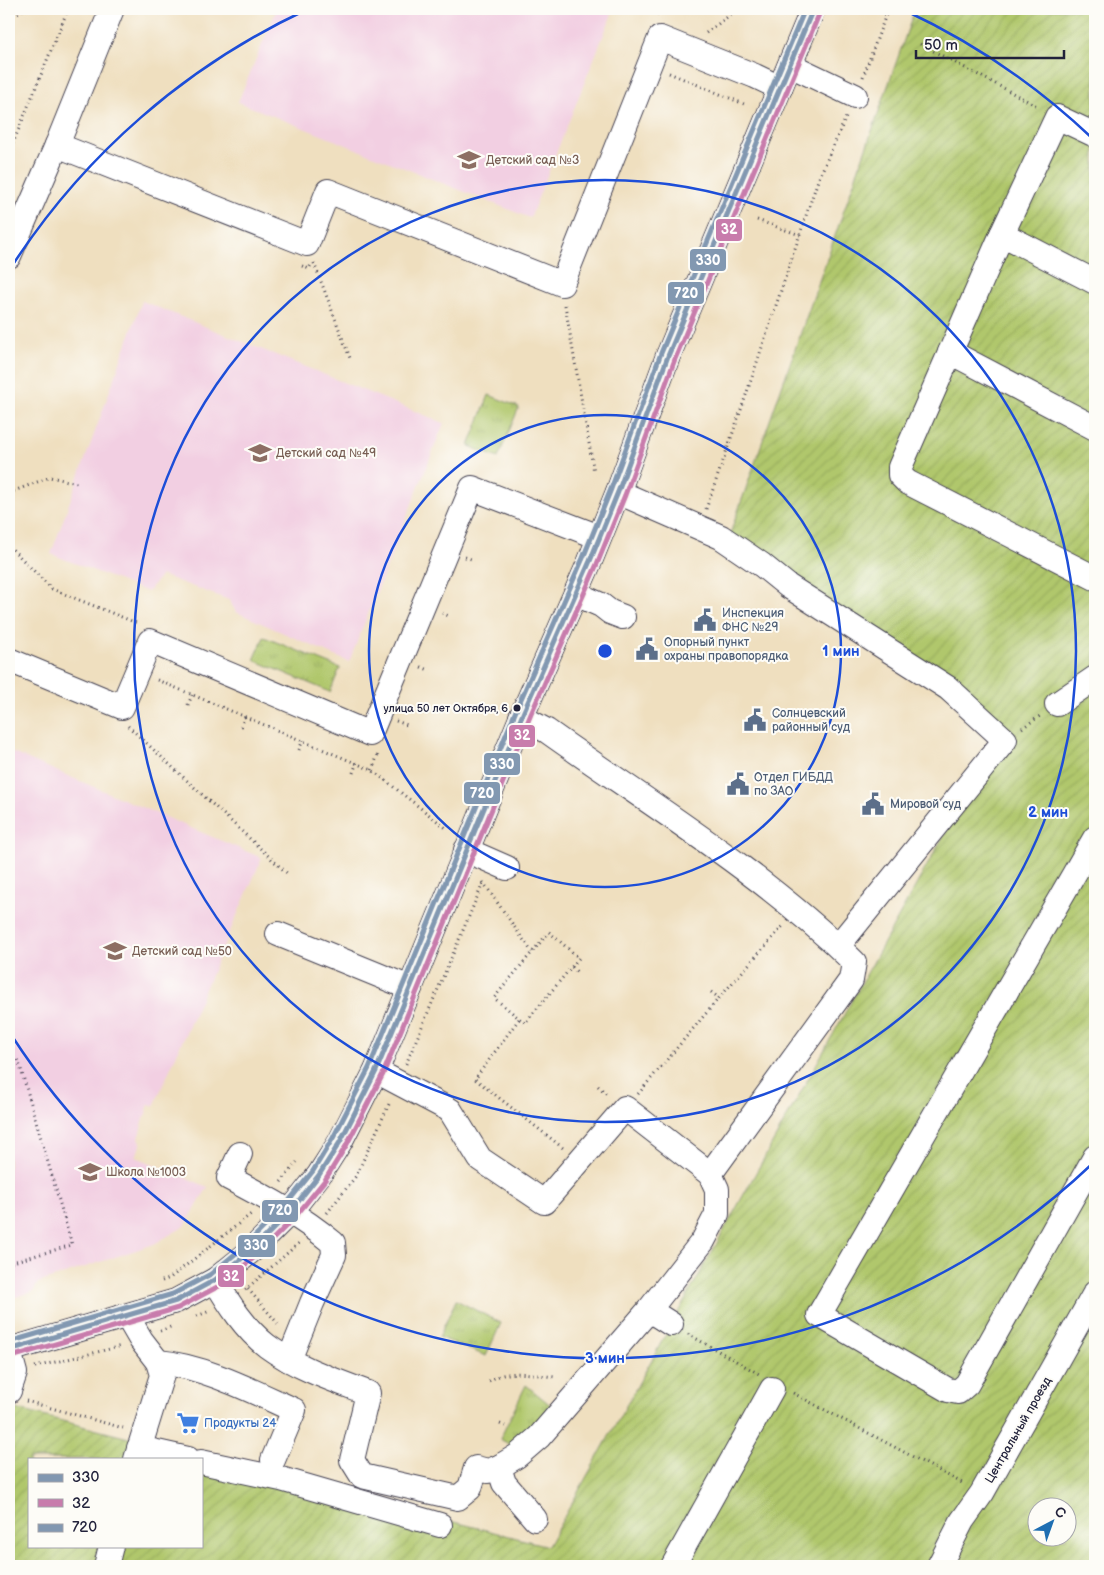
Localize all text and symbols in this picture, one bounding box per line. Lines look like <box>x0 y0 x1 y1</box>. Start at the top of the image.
scale bar <box>916 28 1064 60</box>
text: 50 m <box>924 36 958 55</box>
school or university icon: Детский сад №3 <box>456 147 482 173</box>
place label: Детский сад №3 <box>486 153 579 168</box>
line badge: 32 <box>715 218 743 242</box>
text: 32 <box>721 221 738 238</box>
line badge: 330 <box>689 248 727 272</box>
text: 330 <box>695 252 721 269</box>
line badge: 720 <box>667 281 705 305</box>
text: 720 <box>674 285 699 302</box>
school or university icon: Детский сад №49 <box>247 440 273 466</box>
place label: Детский сад №49 <box>276 446 376 461</box>
place label: Инспекция ФНС №29 <box>722 606 784 635</box>
public building icon: Инспекция ФНС №29 <box>692 607 718 633</box>
place label: Опорный пункт охраны правопорядка <box>664 635 789 664</box>
public building icon: Опорный пункт охраны правопорядка <box>634 636 660 662</box>
centre of rings <box>596 642 614 660</box>
text: 1 мин <box>822 642 860 661</box>
place label: улица 50 лет Октября, 6 <box>383 702 508 715</box>
marker: улица 50 лет Октября, 6 <box>512 703 522 713</box>
place label: Солнцевский районный суд <box>772 706 851 735</box>
public building icon: Солнцевский районный суд <box>742 707 768 733</box>
line badge: 32 <box>508 724 536 748</box>
text: 32 <box>514 727 531 744</box>
line badge: 330 <box>483 752 521 776</box>
text: 330 <box>489 756 515 773</box>
place label: Отдел ГИБДД по ЗАО <box>754 770 834 799</box>
public building icon: Отдел ГИБДД по ЗАО <box>725 771 751 797</box>
line badge: 720 <box>463 781 501 805</box>
text: 720 <box>470 785 495 802</box>
public building icon: Мировой суд <box>860 791 886 817</box>
place label: Мировой суд <box>890 797 962 812</box>
text: 2 мин <box>1028 803 1068 822</box>
school or university icon: Детский сад №50 <box>102 938 128 964</box>
place label: Детский сад №50 <box>132 944 232 959</box>
school or university icon: Школа №1003 <box>77 1159 103 1185</box>
place label: Школа №1003 <box>106 1165 186 1180</box>
line badge: 720 <box>261 1199 299 1223</box>
text: 720 <box>268 1202 293 1219</box>
line badge: 330 <box>237 1234 276 1258</box>
text: 330 <box>243 1237 269 1254</box>
line badge: 32 <box>217 1264 245 1288</box>
text: 32 <box>223 1268 240 1285</box>
text: 3 мин <box>585 1349 625 1368</box>
street label: Центральный проезд <box>982 1374 1055 1486</box>
supermarket icon: Продукты 24 <box>175 1410 201 1436</box>
place label: Продукты 24 <box>204 1416 277 1431</box>
legend <box>28 1458 202 1548</box>
text: 330 <box>72 1468 99 1487</box>
text: 32 <box>72 1494 90 1513</box>
north arrow <box>1026 1498 1076 1548</box>
text: С <box>1051 1503 1070 1522</box>
text: 720 <box>72 1518 97 1537</box>

